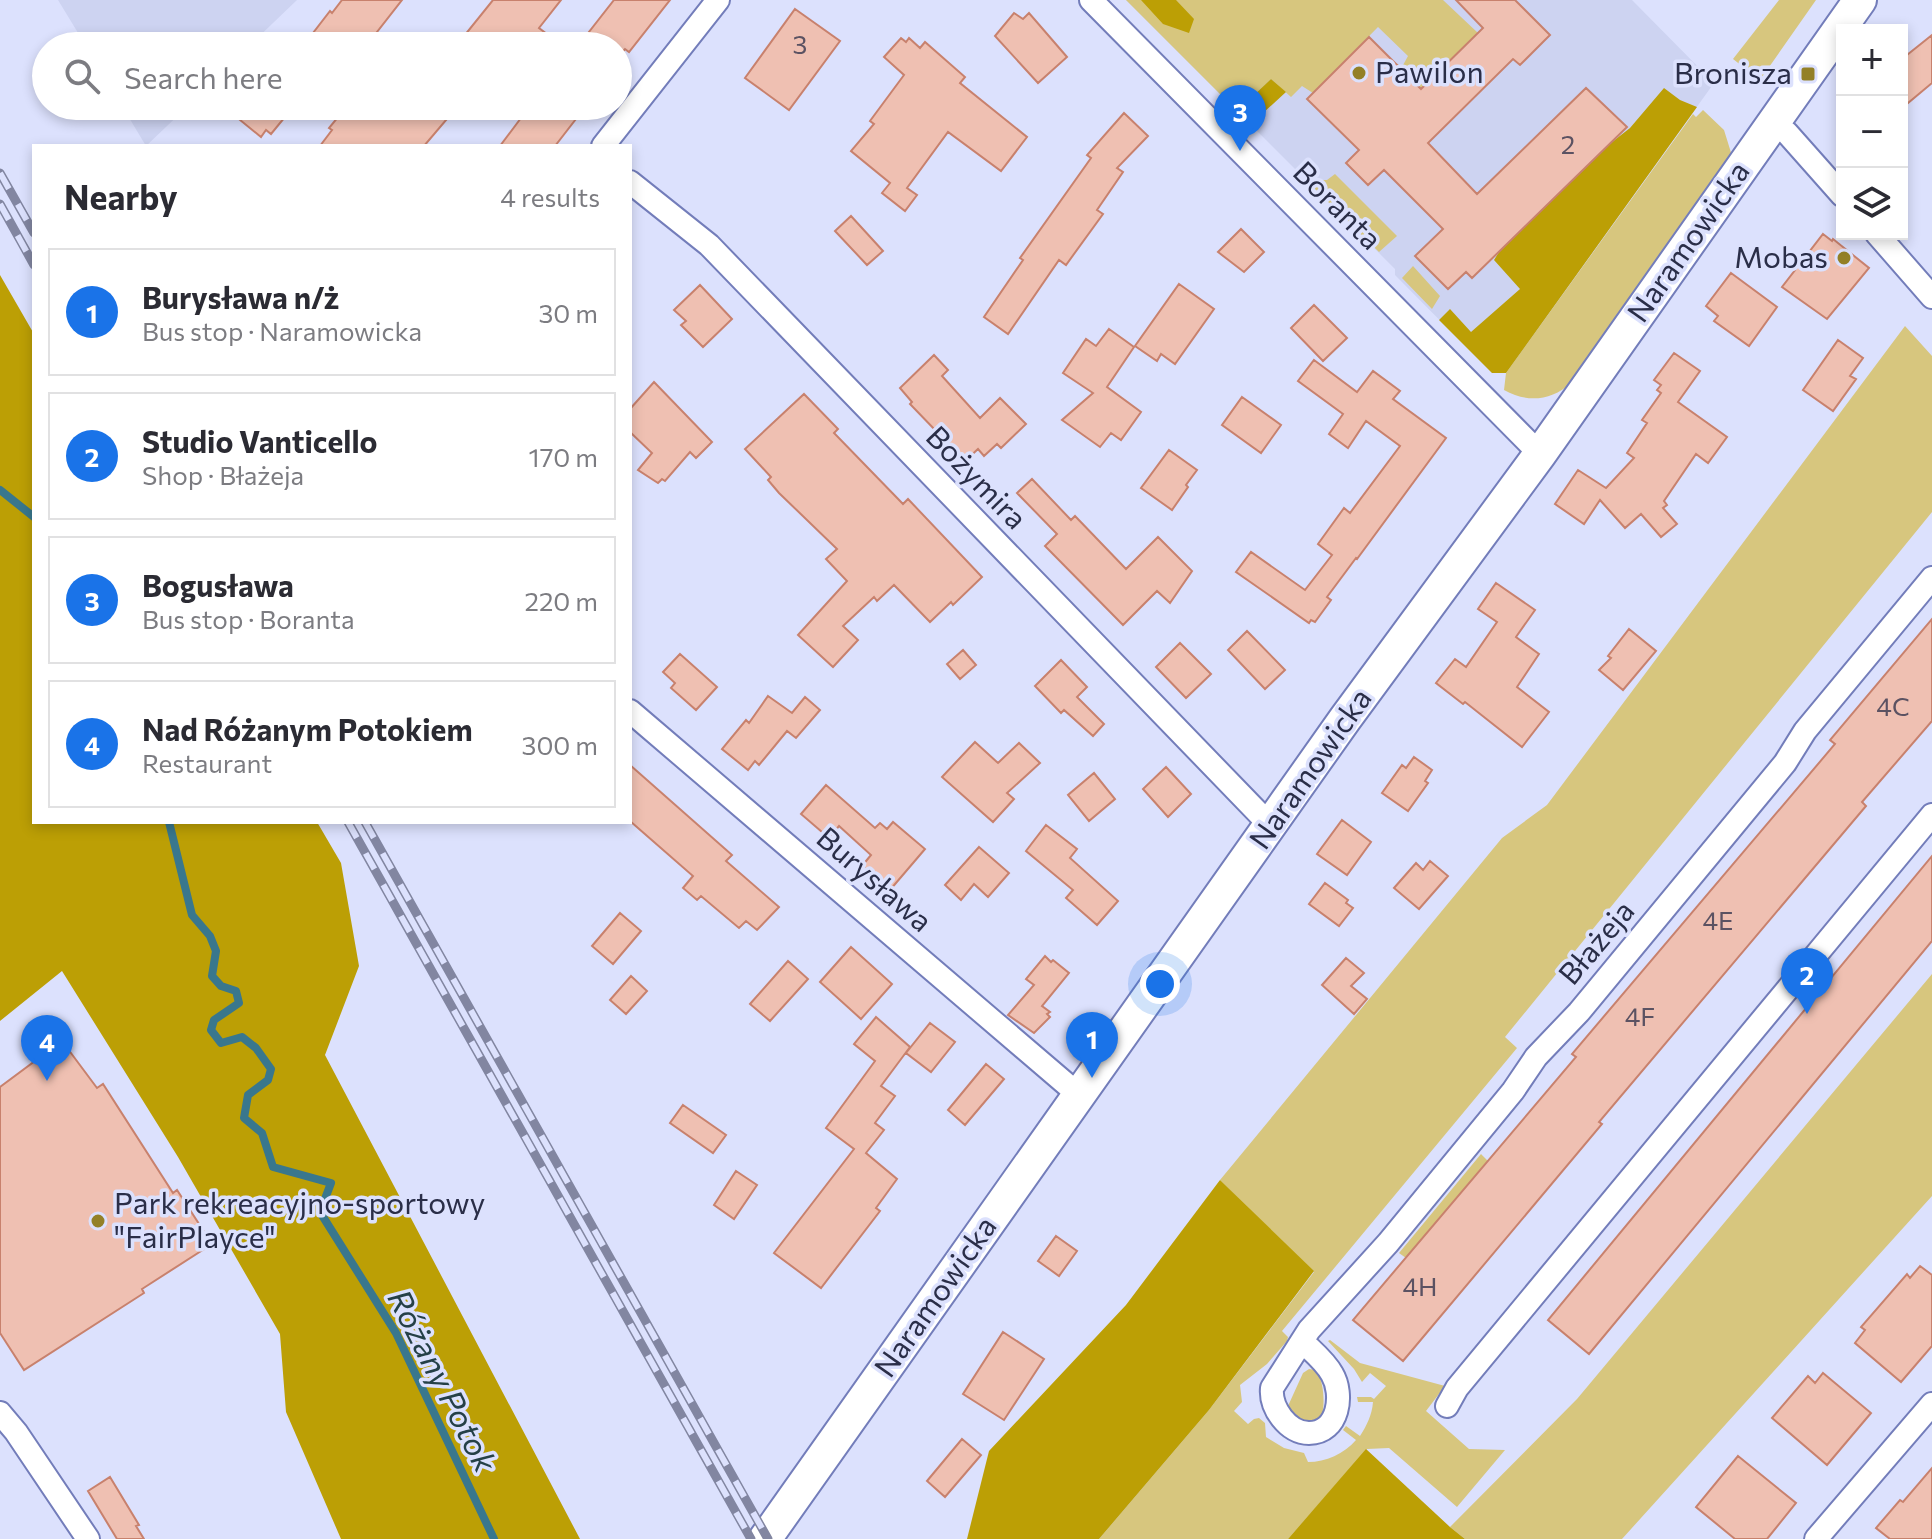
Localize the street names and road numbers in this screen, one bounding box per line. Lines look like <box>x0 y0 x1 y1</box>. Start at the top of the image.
street label: Boranta <box>1287 152 1391 256</box>
street label: Naramowicka <box>1618 153 1756 328</box>
street label: Bożymira <box>920 417 1036 535</box>
street label: Naramowicka <box>1240 680 1378 855</box>
street label: Burysława <box>810 818 941 938</box>
street label: Błażeja <box>1549 892 1641 991</box>
street label: Naramowicka <box>865 1208 1003 1383</box>

